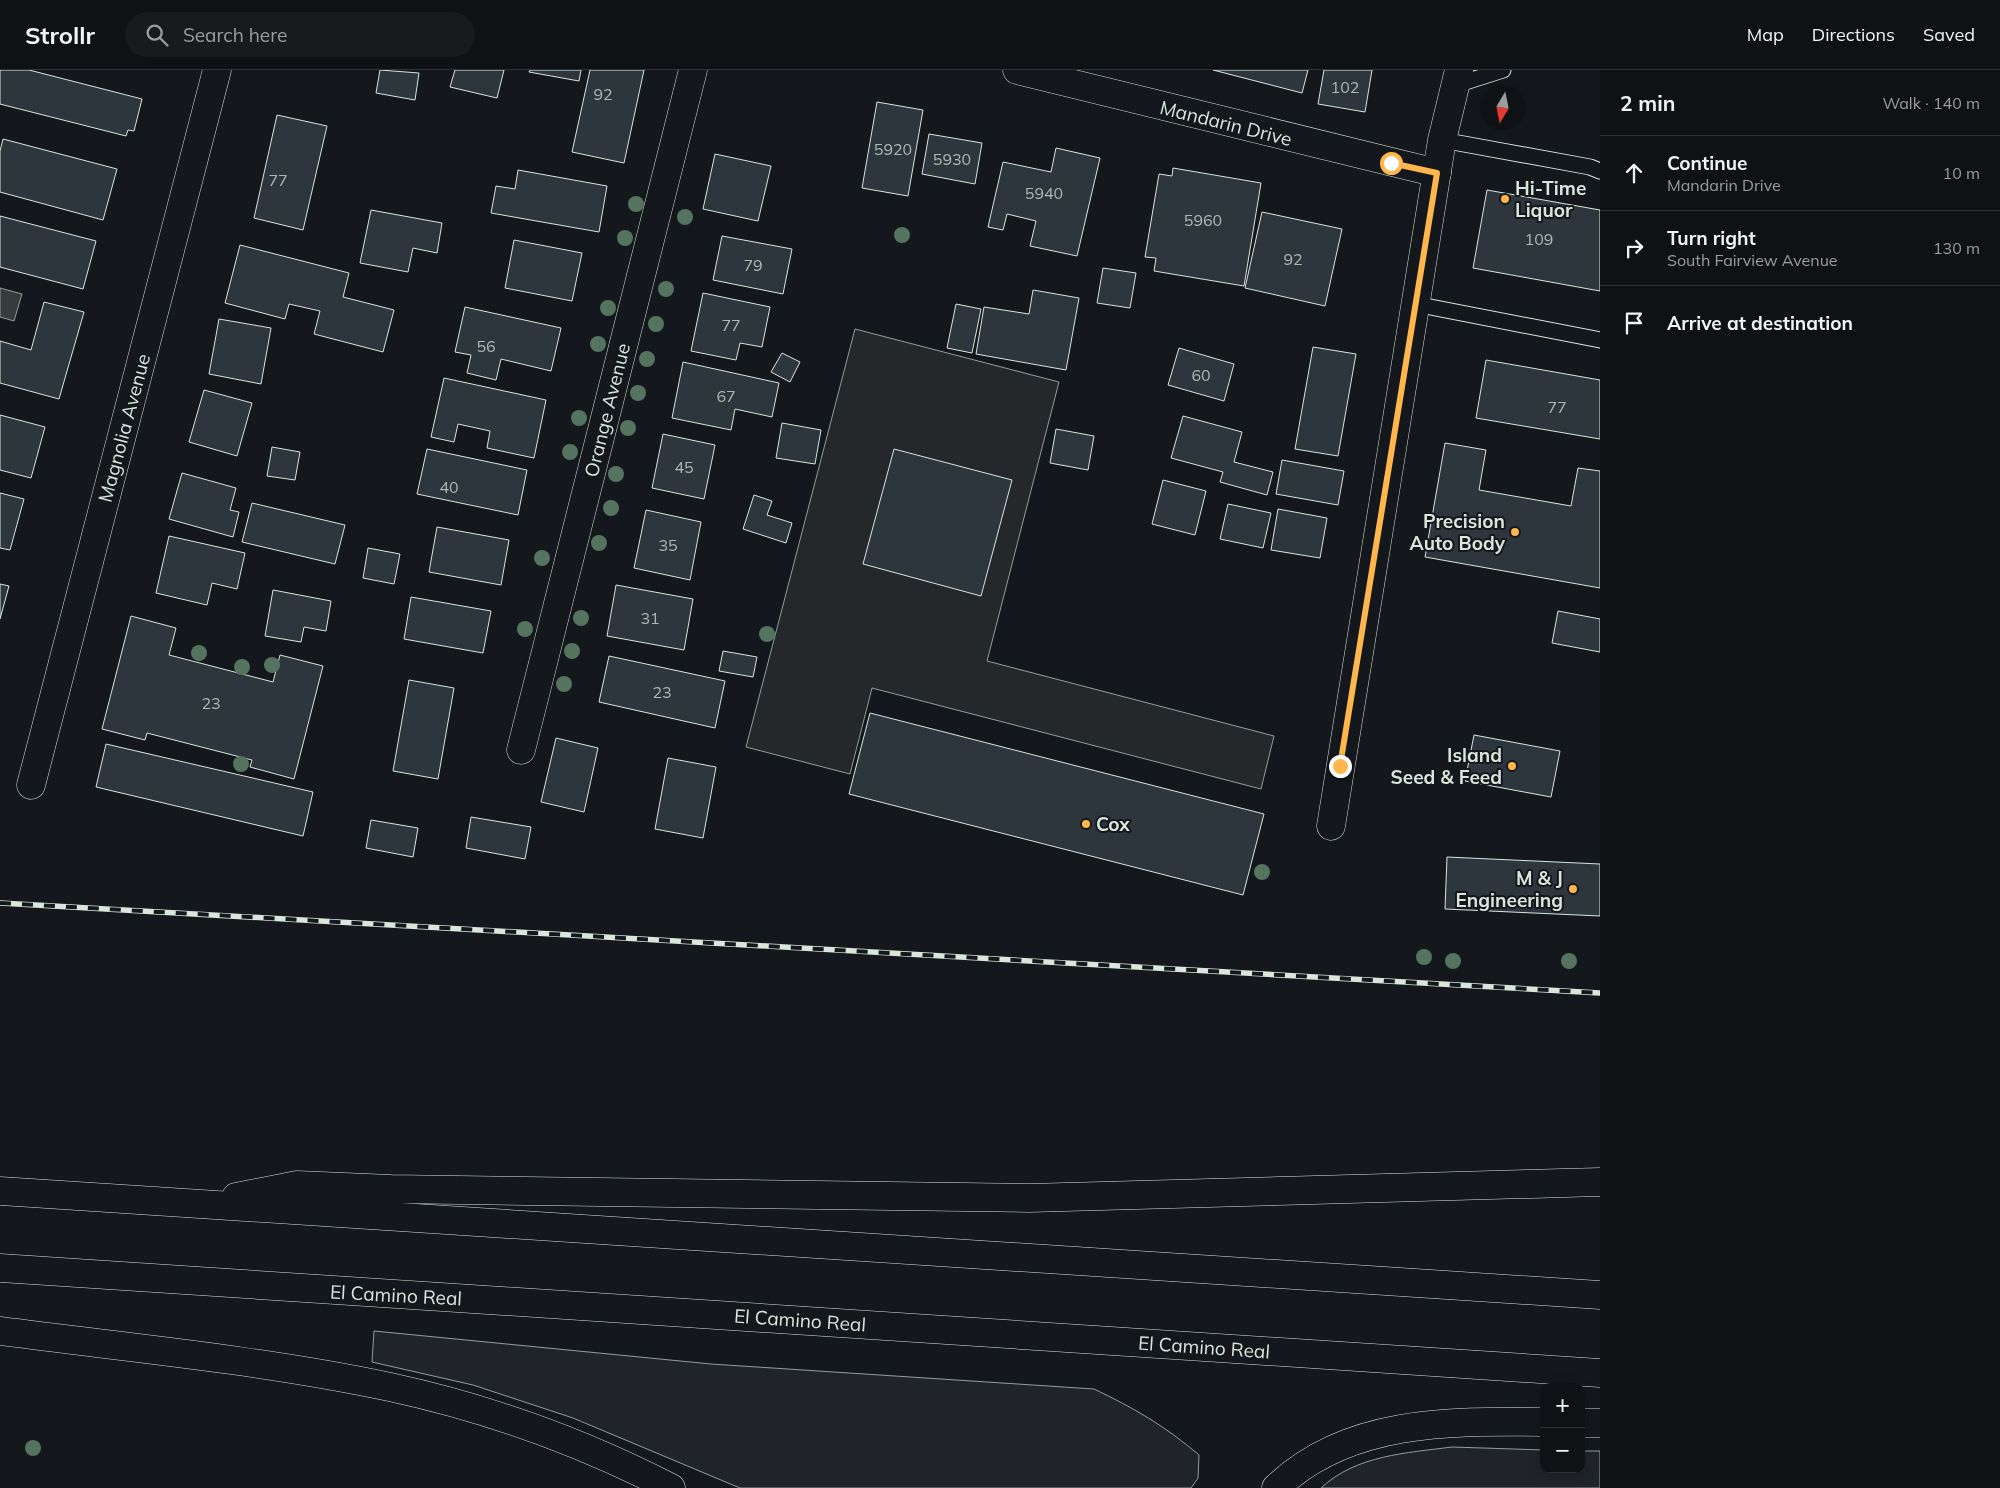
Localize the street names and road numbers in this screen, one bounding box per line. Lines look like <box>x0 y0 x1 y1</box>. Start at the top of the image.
street label: Mandarin Drive <box>1158 95 1294 151</box>
street label: Orange Avenue <box>579 341 635 479</box>
street label: Magnolia Avenue <box>93 351 155 505</box>
street label: El Camino Real <box>329 1280 463 1310</box>
street label: El Camino Real <box>733 1303 867 1337</box>
street label: El Camino Real <box>1137 1330 1271 1364</box>

